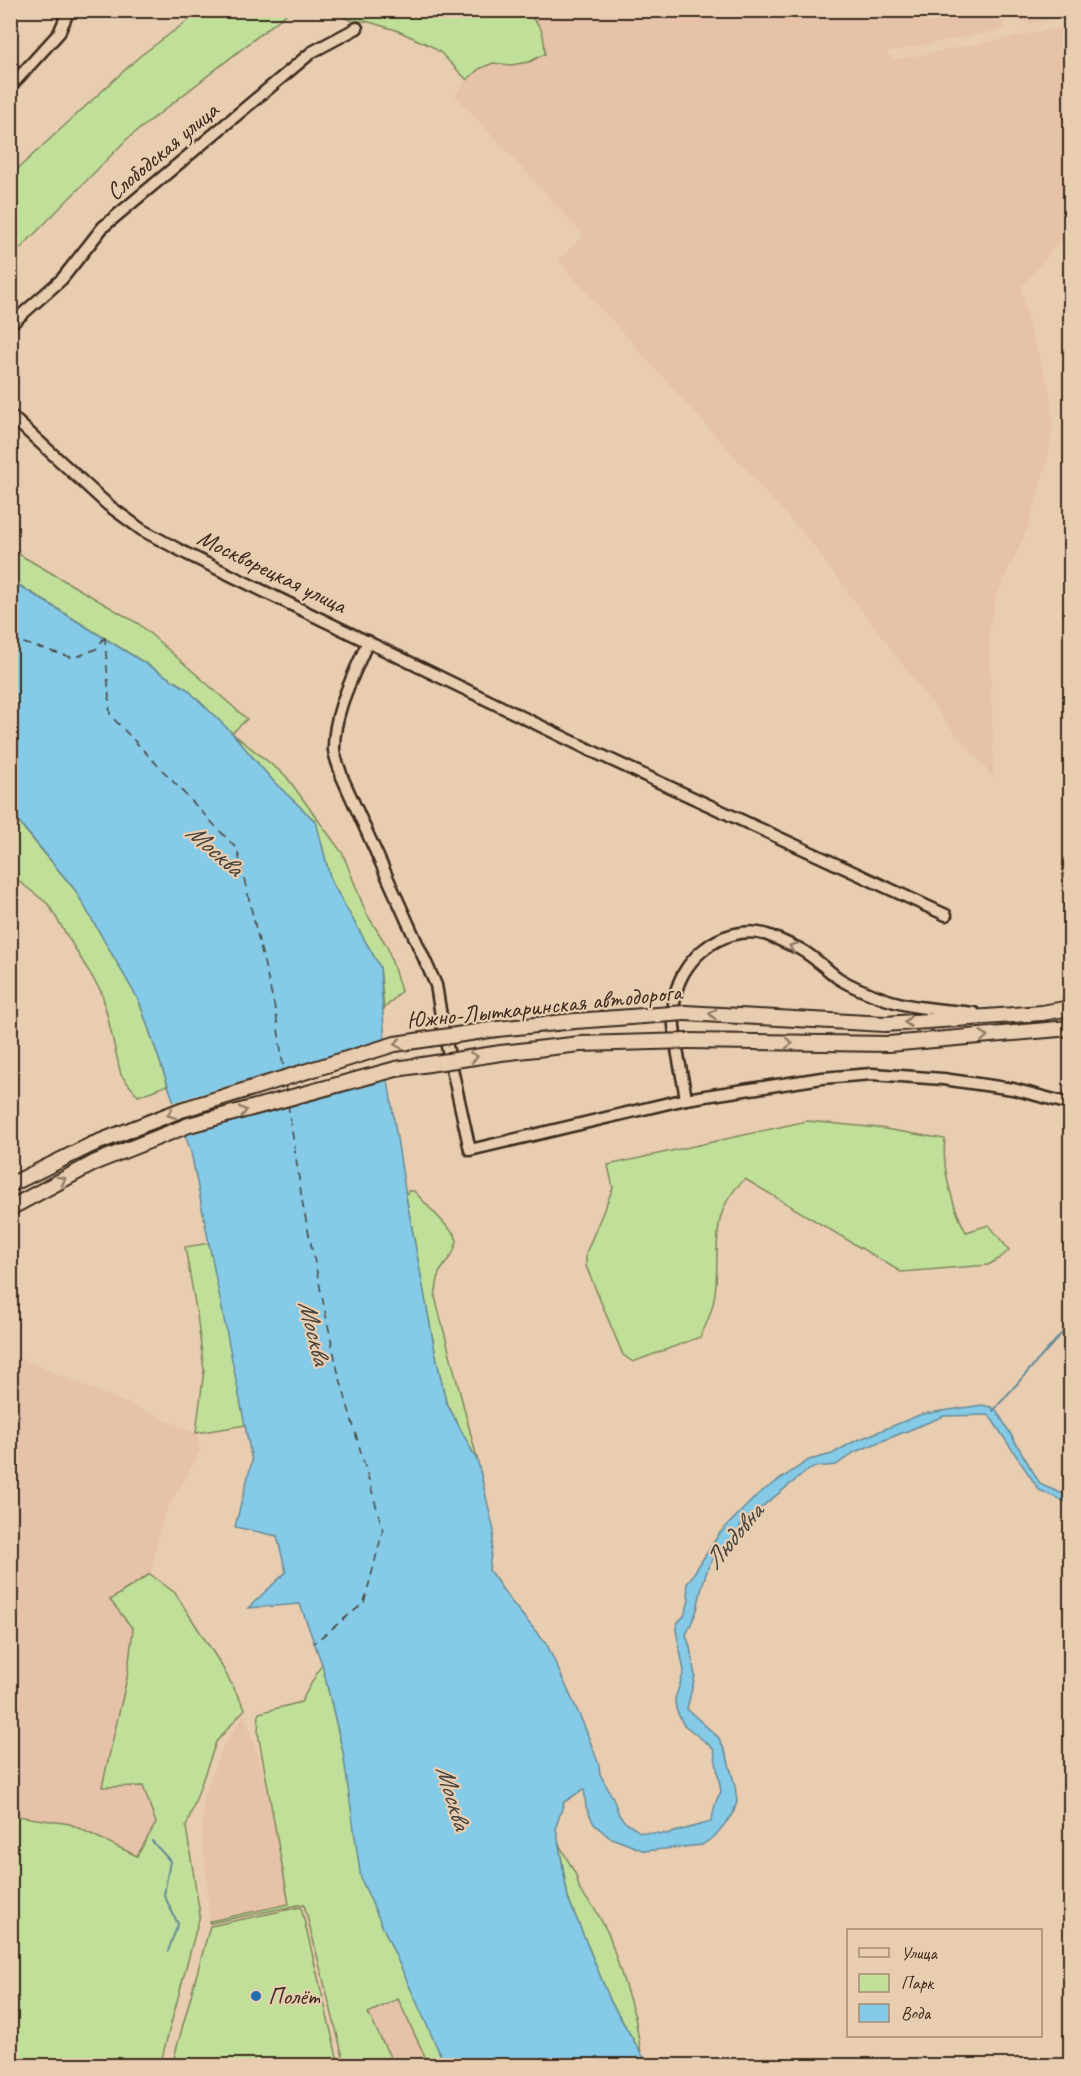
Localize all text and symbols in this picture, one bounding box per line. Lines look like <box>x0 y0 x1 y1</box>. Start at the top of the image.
street label: Слободская улица <box>100 94 226 207</box>
street label: Москворецкая улица <box>193 522 352 621</box>
water label: Москва <box>179 816 252 885</box>
one-way arrow <box>788 942 799 954</box>
street label: Южно-Лыткаринская автодорога <box>405 976 685 1035</box>
one-way arrow <box>709 1008 718 1021</box>
one-way arrow <box>903 1016 912 1029</box>
one-way arrow <box>980 1030 989 1043</box>
one-way arrow <box>785 1036 794 1049</box>
one-way arrow <box>393 1037 403 1050</box>
one-way arrow <box>468 1051 478 1064</box>
one-way arrow <box>238 1105 248 1118</box>
one-way arrow <box>166 1107 177 1119</box>
one-way arrow <box>56 1176 66 1188</box>
water label: Москва <box>291 1297 339 1370</box>
water label: Людовна <box>696 1494 773 1576</box>
water label: Москва <box>428 1761 480 1835</box>
legend <box>847 1929 1042 2037</box>
text: Улица <box>901 1942 938 1964</box>
text: Парк <box>901 1972 935 1994</box>
place label: Полёт <box>268 1981 321 2011</box>
marker: Полёт <box>249 1989 263 2003</box>
text: Вода <box>901 2002 932 2024</box>

